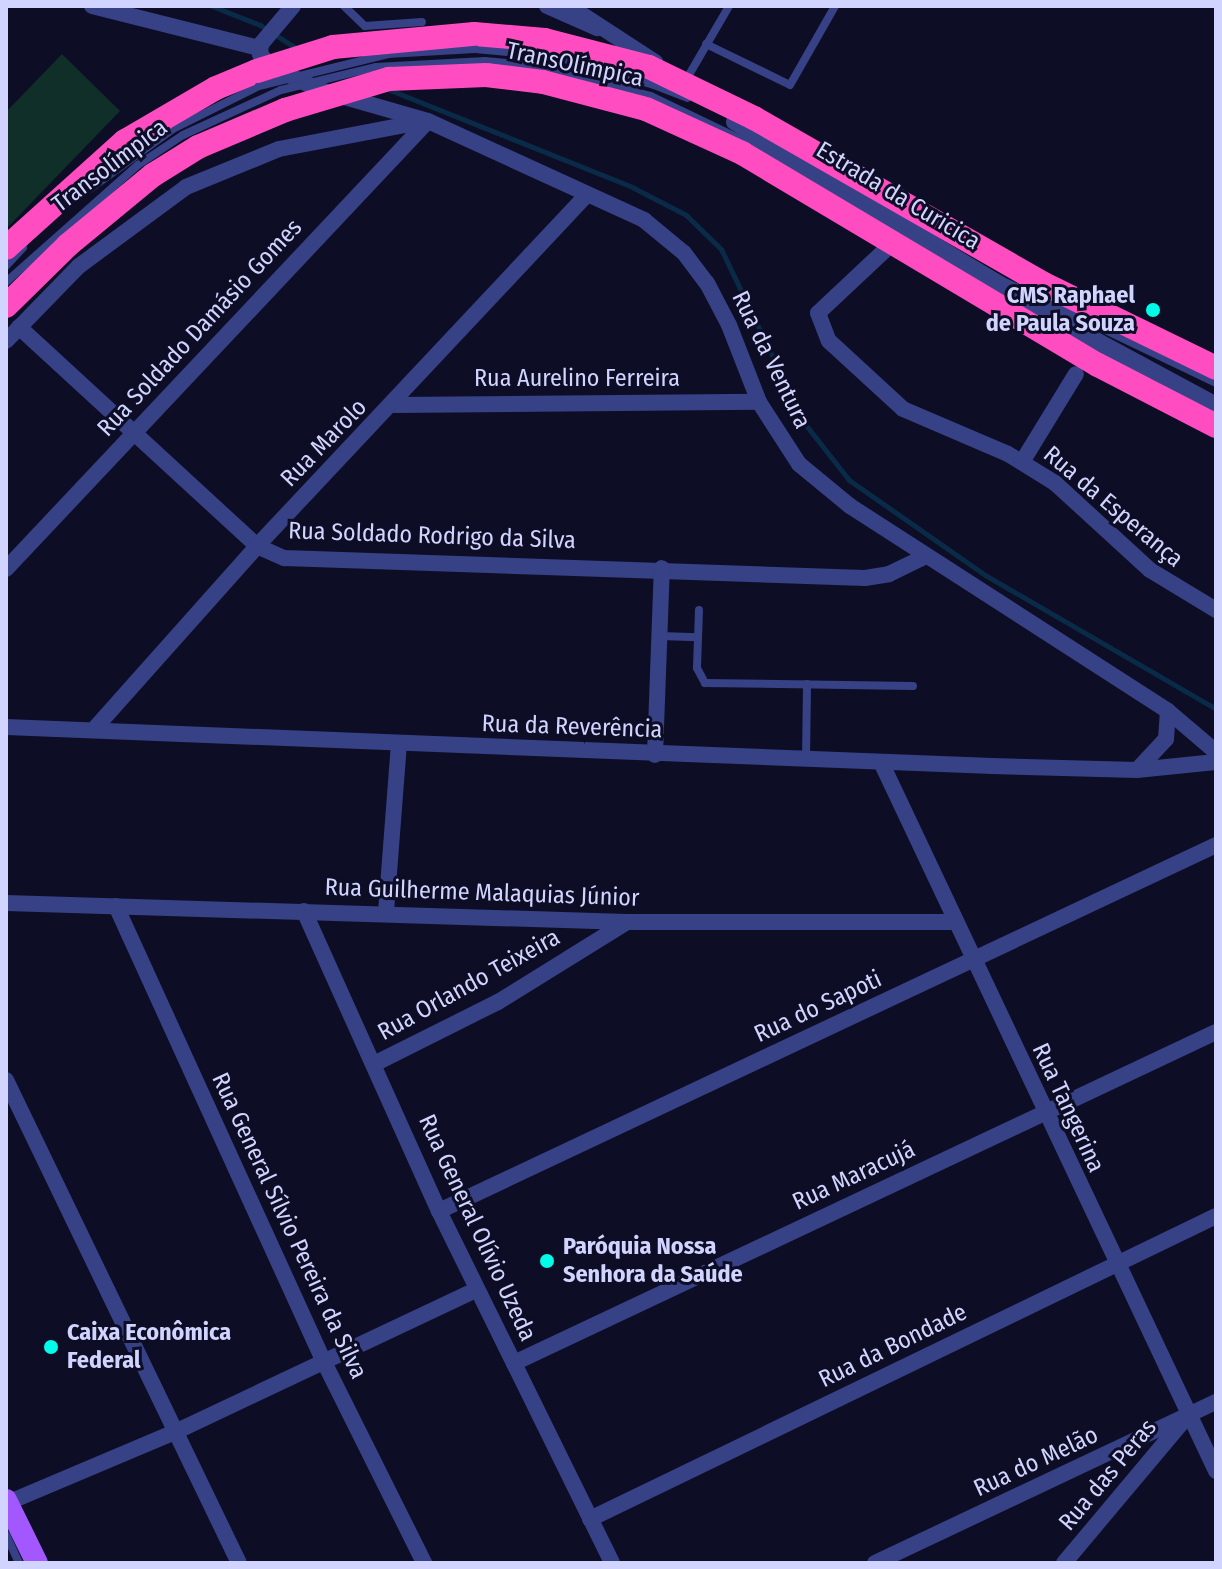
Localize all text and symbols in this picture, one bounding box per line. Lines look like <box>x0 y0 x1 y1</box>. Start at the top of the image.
street label: TransOlímpica <box>504 36 646 94</box>
street label: Transolímpica <box>47 113 173 219</box>
street label: Estrada da Curicica <box>811 136 985 256</box>
street label: Rua Soldado Damásio Gomes <box>92 213 308 443</box>
place label: CMS Raphael de Paula Souza <box>986 282 1135 338</box>
street label: Rua da Ventura <box>725 287 817 433</box>
marker: CMS Raphael de Paula Souza <box>1142 299 1164 321</box>
street label: Rua Aurelino Ferreira <box>474 365 680 393</box>
street label: Rua Marolo <box>275 393 373 493</box>
street label: Rua da Esperança <box>1037 440 1189 574</box>
street label: Rua Soldado Rodrigo da Silva <box>288 517 576 555</box>
street label: Rua da Reverência <box>481 709 663 745</box>
street label: Rua Guilherme Malaquias Júnior <box>324 873 640 913</box>
street label: Rua Orlando Teixeira <box>373 923 565 1047</box>
street label: Rua do Sapoti <box>750 965 886 1049</box>
street label: Rua Tangerina <box>1026 1039 1110 1177</box>
street label: Rua General Sílvio Pereira da Silva <box>205 1068 373 1384</box>
street label: Rua General Olívio Uzeda <box>412 1110 542 1346</box>
street label: Rua Maracujá <box>788 1135 920 1217</box>
place label: Paróquia Nossa Senhora da Saúde <box>563 1233 743 1289</box>
marker: Paróquia Nossa Senhora da Saúde <box>538 1252 556 1270</box>
street label: Rua da Bondade <box>814 1298 972 1394</box>
place label: Caixa Econômica Federal <box>67 1319 231 1375</box>
marker: Caixa Econômica Federal <box>42 1338 60 1356</box>
street label: Rua das Peras <box>1053 1413 1163 1537</box>
street label: Rua do Melão <box>969 1421 1103 1503</box>

